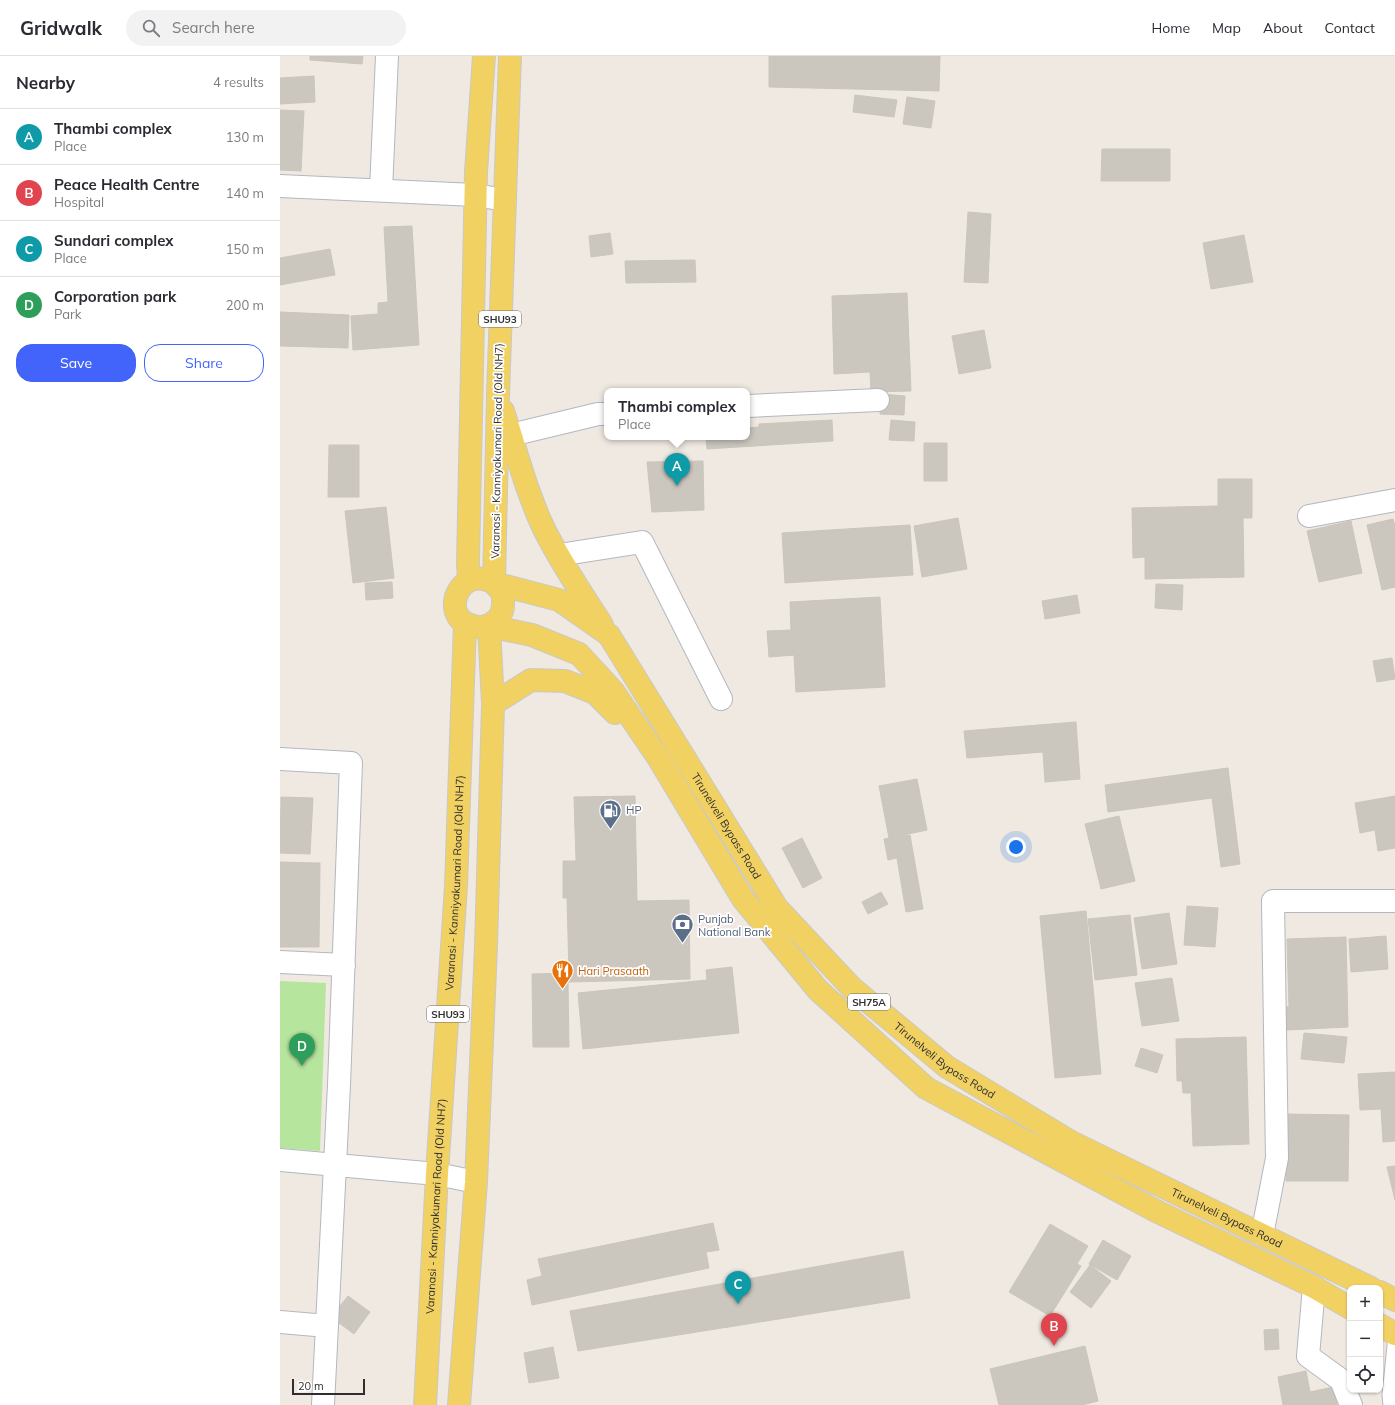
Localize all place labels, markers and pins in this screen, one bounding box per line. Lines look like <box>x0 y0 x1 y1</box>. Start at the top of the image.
pin: A <box>664 453 690 486</box>
fuel station icon: HP <box>598 797 624 830</box>
place label: HP <box>626 803 642 817</box>
bank icon: Punjab National Bank <box>670 912 696 945</box>
place label: Punjab National Bank <box>698 912 771 939</box>
restaurant icon: Hari Prasaath <box>550 958 576 991</box>
place label: Hari Prasaath <box>578 964 649 978</box>
pin: D <box>289 1033 315 1066</box>
pin: C <box>725 1271 751 1304</box>
pin: B <box>1041 1313 1067 1346</box>

